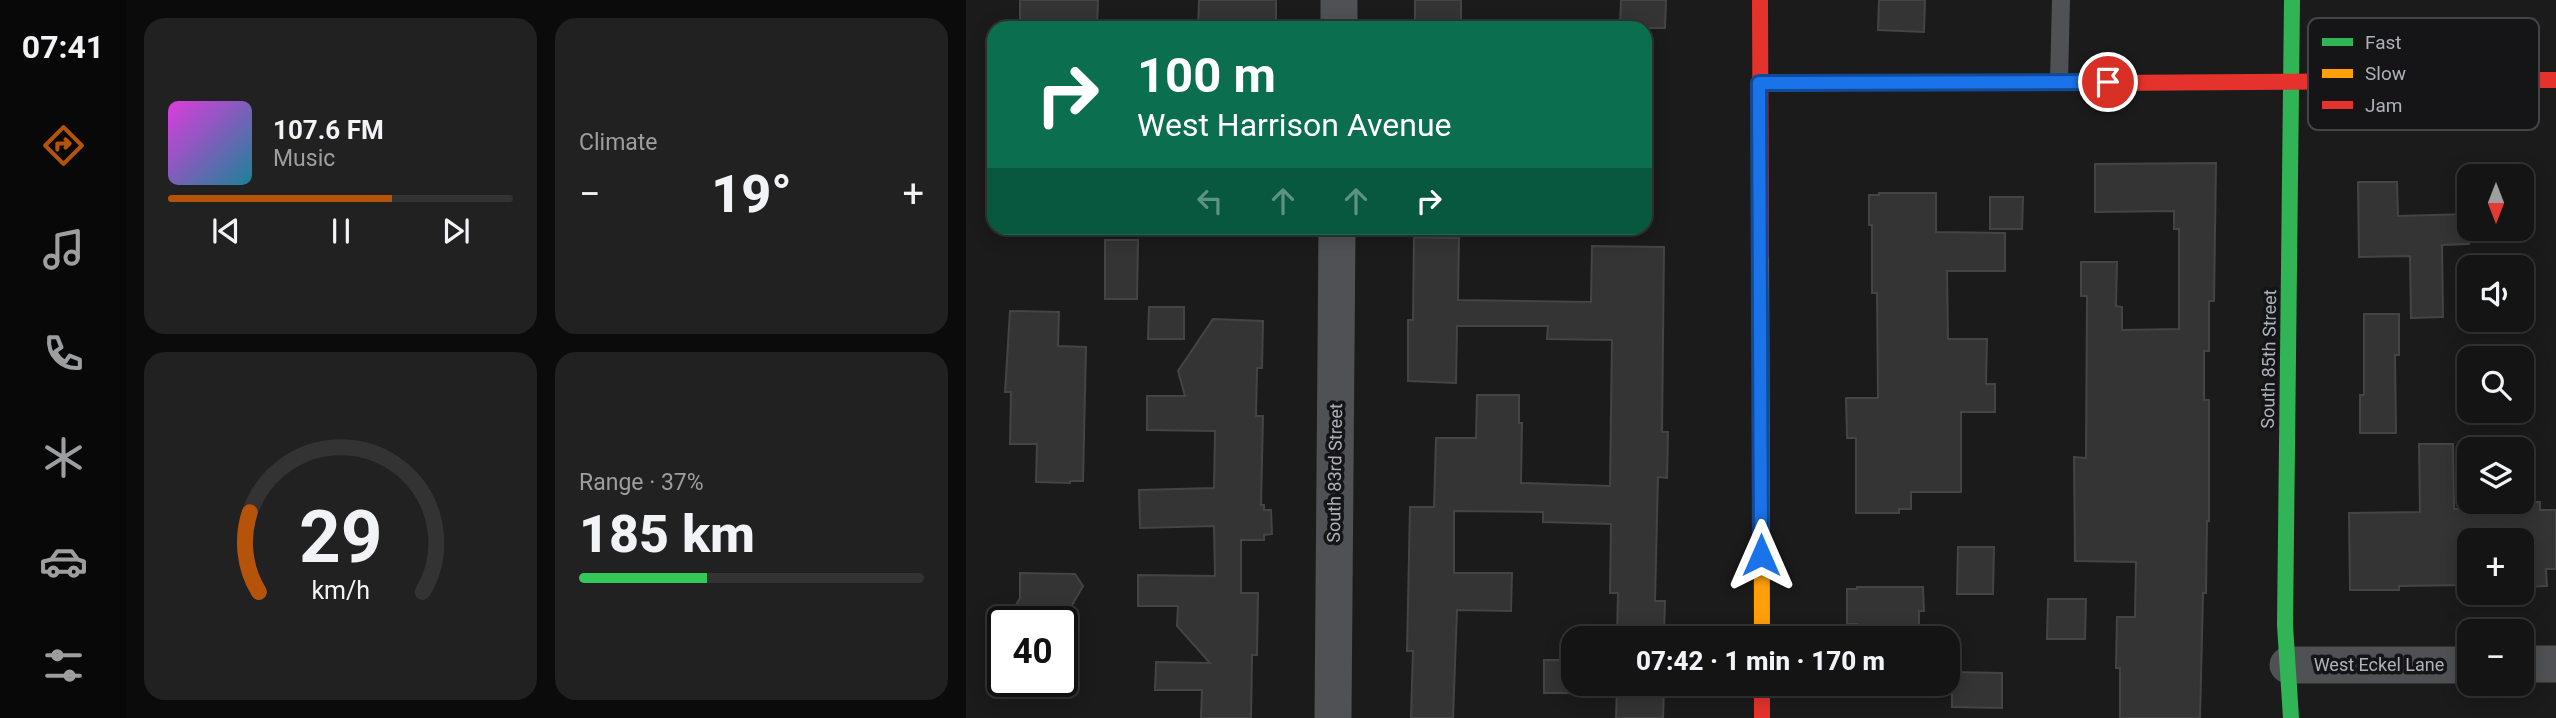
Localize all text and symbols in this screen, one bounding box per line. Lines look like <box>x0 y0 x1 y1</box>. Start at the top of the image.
legend <box>2308 18 2539 130</box>
text: 07:41 <box>22 28 104 66</box>
text: Fast <box>2365 31 2402 54</box>
text: 100 m <box>1137 47 1276 104</box>
icon: right <box>1022 49 1113 140</box>
pin <box>2078 52 2138 112</box>
text: Slow <box>2365 62 2406 85</box>
icon: arrive <box>2089 63 2127 101</box>
text: Jam <box>2365 94 2402 117</box>
text: West Harrison Avenue <box>1137 106 1452 144</box>
text: 107.6 FM <box>273 115 384 145</box>
icon: directions <box>39 121 88 170</box>
text: Climate <box>579 129 658 156</box>
text: Music <box>273 145 335 172</box>
text: 19° <box>711 164 792 225</box>
north arrow <box>2457 164 2534 242</box>
map controls <box>2457 164 2534 696</box>
text: − <box>579 172 601 216</box>
text: + <box>902 172 924 216</box>
icon: left <box>1191 182 1229 220</box>
icon: ahead <box>1264 182 1302 220</box>
icon: ahead <box>1337 182 1375 220</box>
icon: right <box>1410 182 1448 220</box>
icon: previous <box>207 212 245 250</box>
icon: pause <box>322 212 360 250</box>
icon: next <box>437 212 475 250</box>
icon: music <box>39 225 88 274</box>
button: sound <box>2457 255 2534 332</box>
street label: South 85th Street <box>2257 289 2280 429</box>
icon: phone <box>39 329 88 378</box>
button: search <box>2457 346 2534 423</box>
street label: South 83rd Street <box>1323 403 1346 543</box>
icon: climate <box>39 433 88 482</box>
button: layers <box>2457 437 2534 514</box>
text: Range · 37% <box>579 469 704 496</box>
text: 29 <box>299 494 382 580</box>
text: 185 km <box>579 504 755 565</box>
position arrow <box>1724 518 1798 592</box>
button: + <box>2457 528 2534 605</box>
icon: car <box>39 537 88 586</box>
text: km/h <box>311 576 370 605</box>
speed limit sign: 40 <box>987 606 1078 697</box>
button: − <box>2457 619 2534 696</box>
icon: filters <box>39 641 88 690</box>
text: 07:42 · 1 min · 170 m <box>1636 646 1885 676</box>
street label: West Eckel Lane <box>2314 654 2444 675</box>

